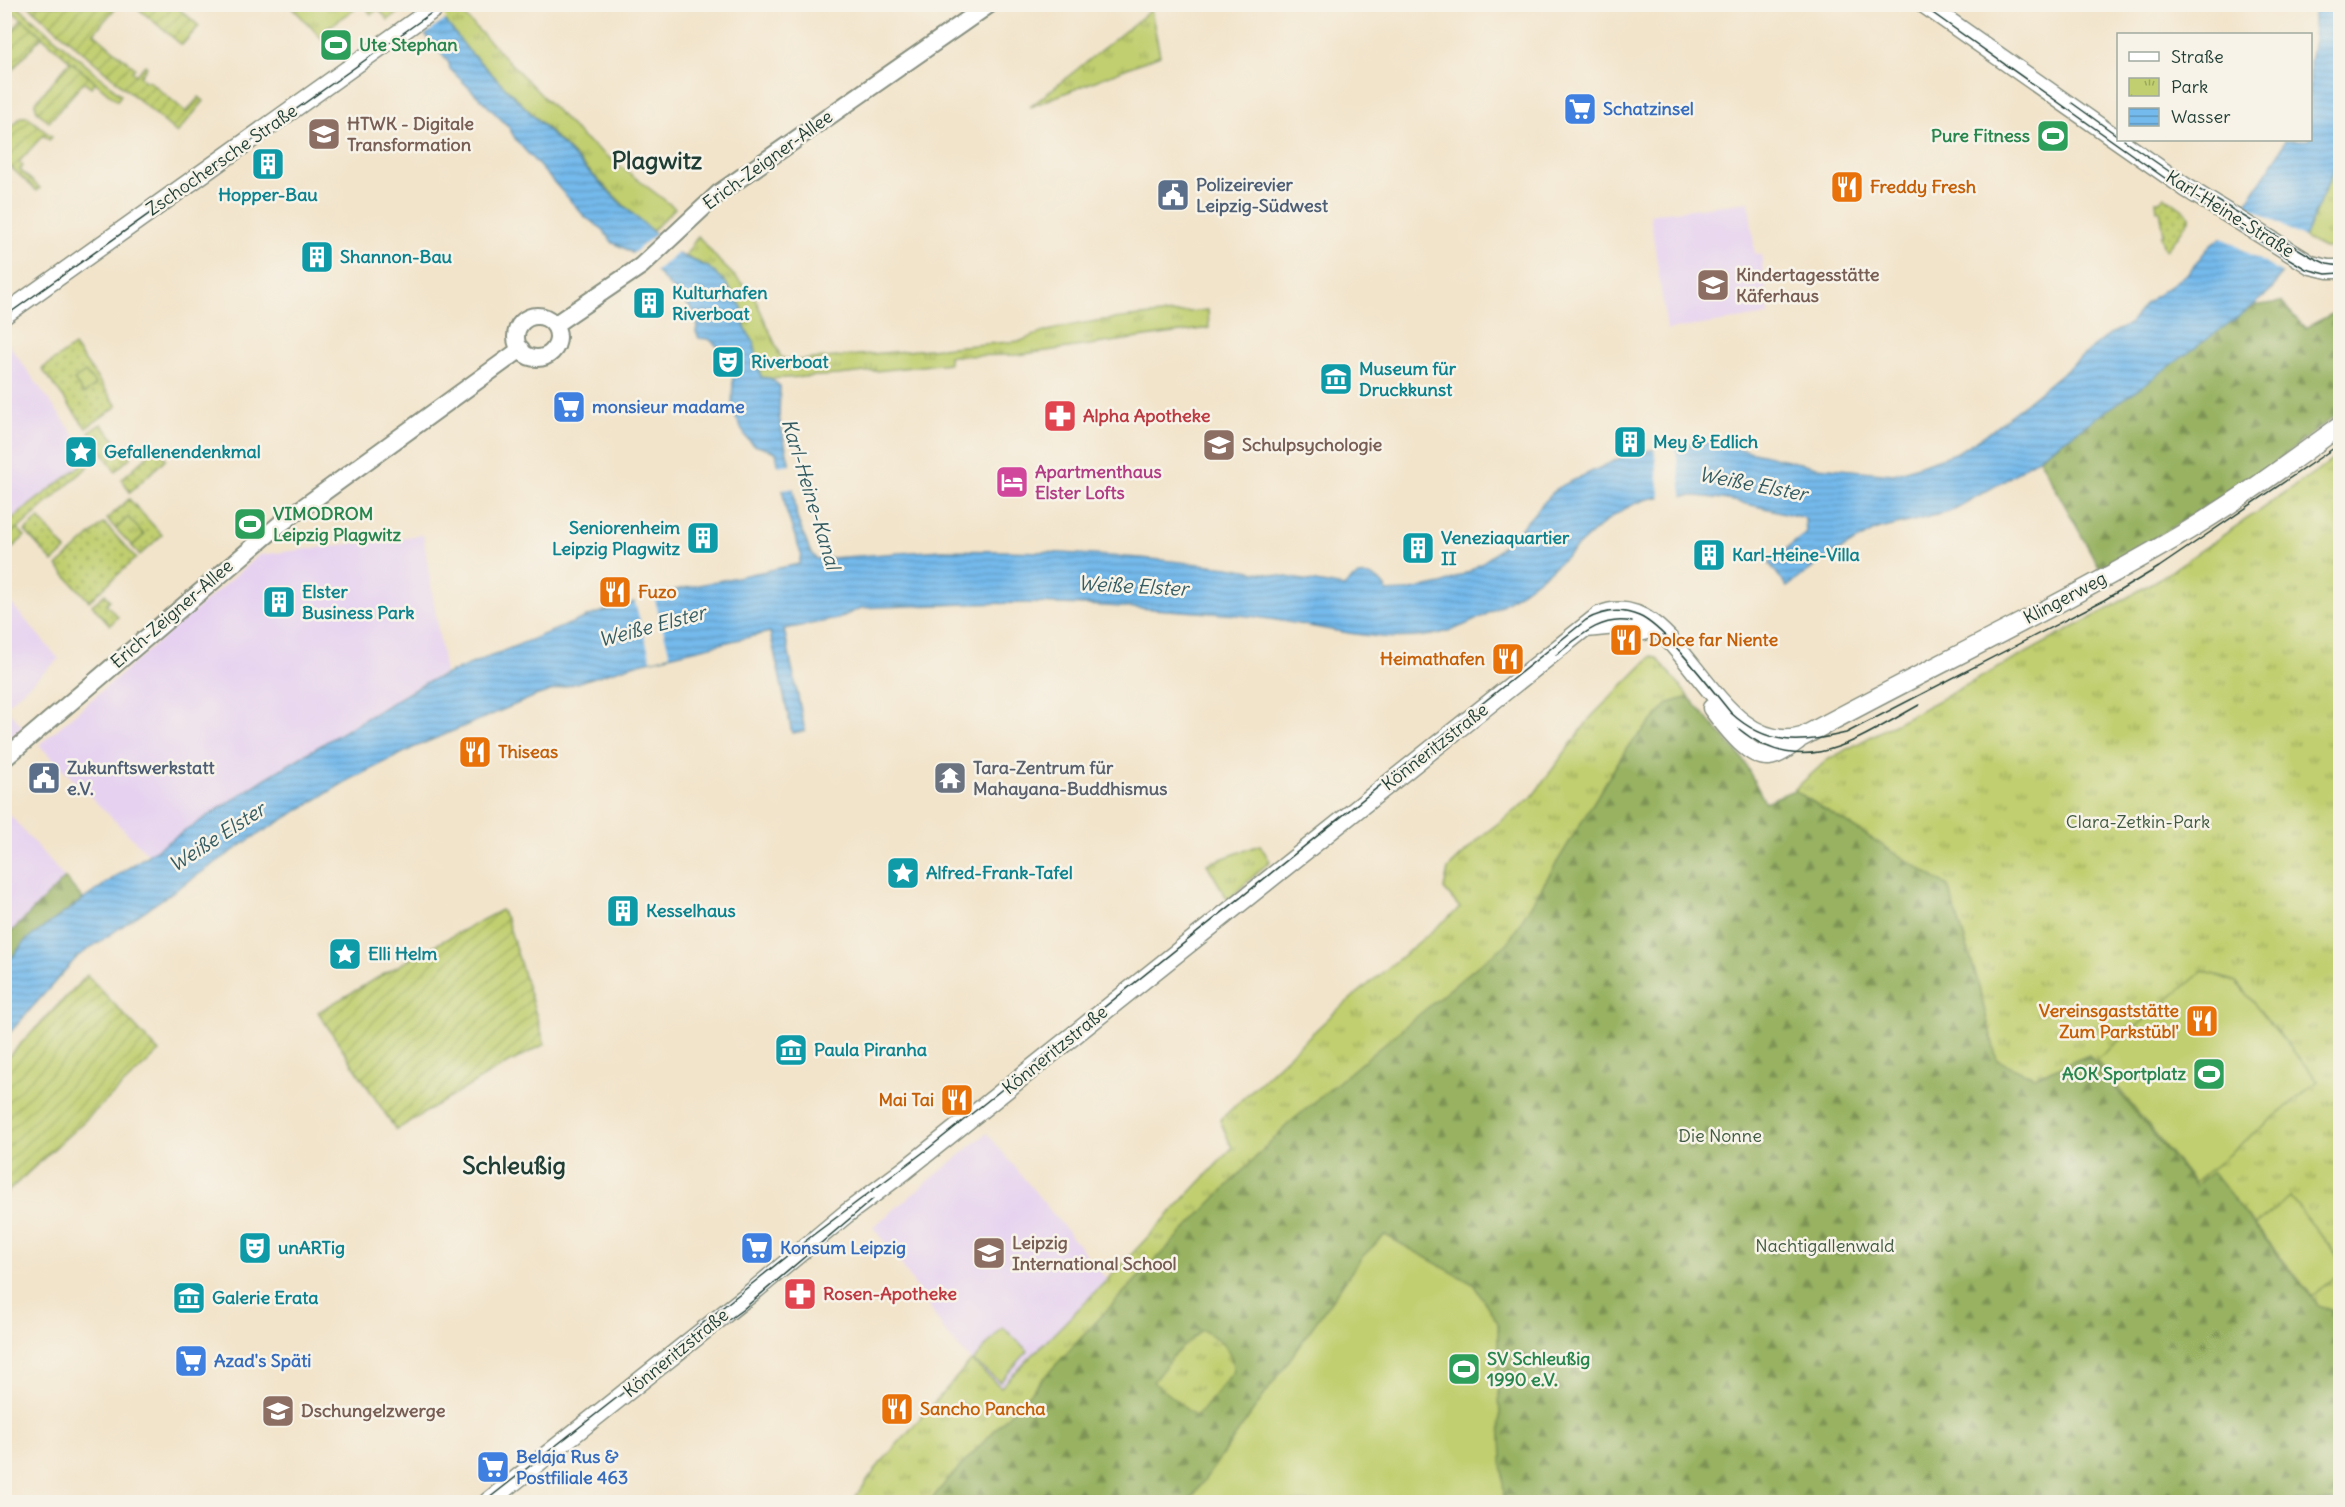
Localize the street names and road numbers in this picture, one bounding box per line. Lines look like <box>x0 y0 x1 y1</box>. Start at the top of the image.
street label: Zschochersche Straße <box>142 99 302 220</box>
street label: Erich-Zeigner-Allee <box>698 105 837 214</box>
street label: Karl-Heine-Straße <box>2162 165 2299 262</box>
street label: Erich-Zeigner-Allee <box>106 554 238 673</box>
street label: Klingerweg <box>2019 566 2110 629</box>
street label: Könneritzstraße <box>1377 698 1493 795</box>
street label: Könneritzstraße <box>997 1000 1112 1099</box>
street label: Könneritzstraße <box>618 1303 733 1402</box>

